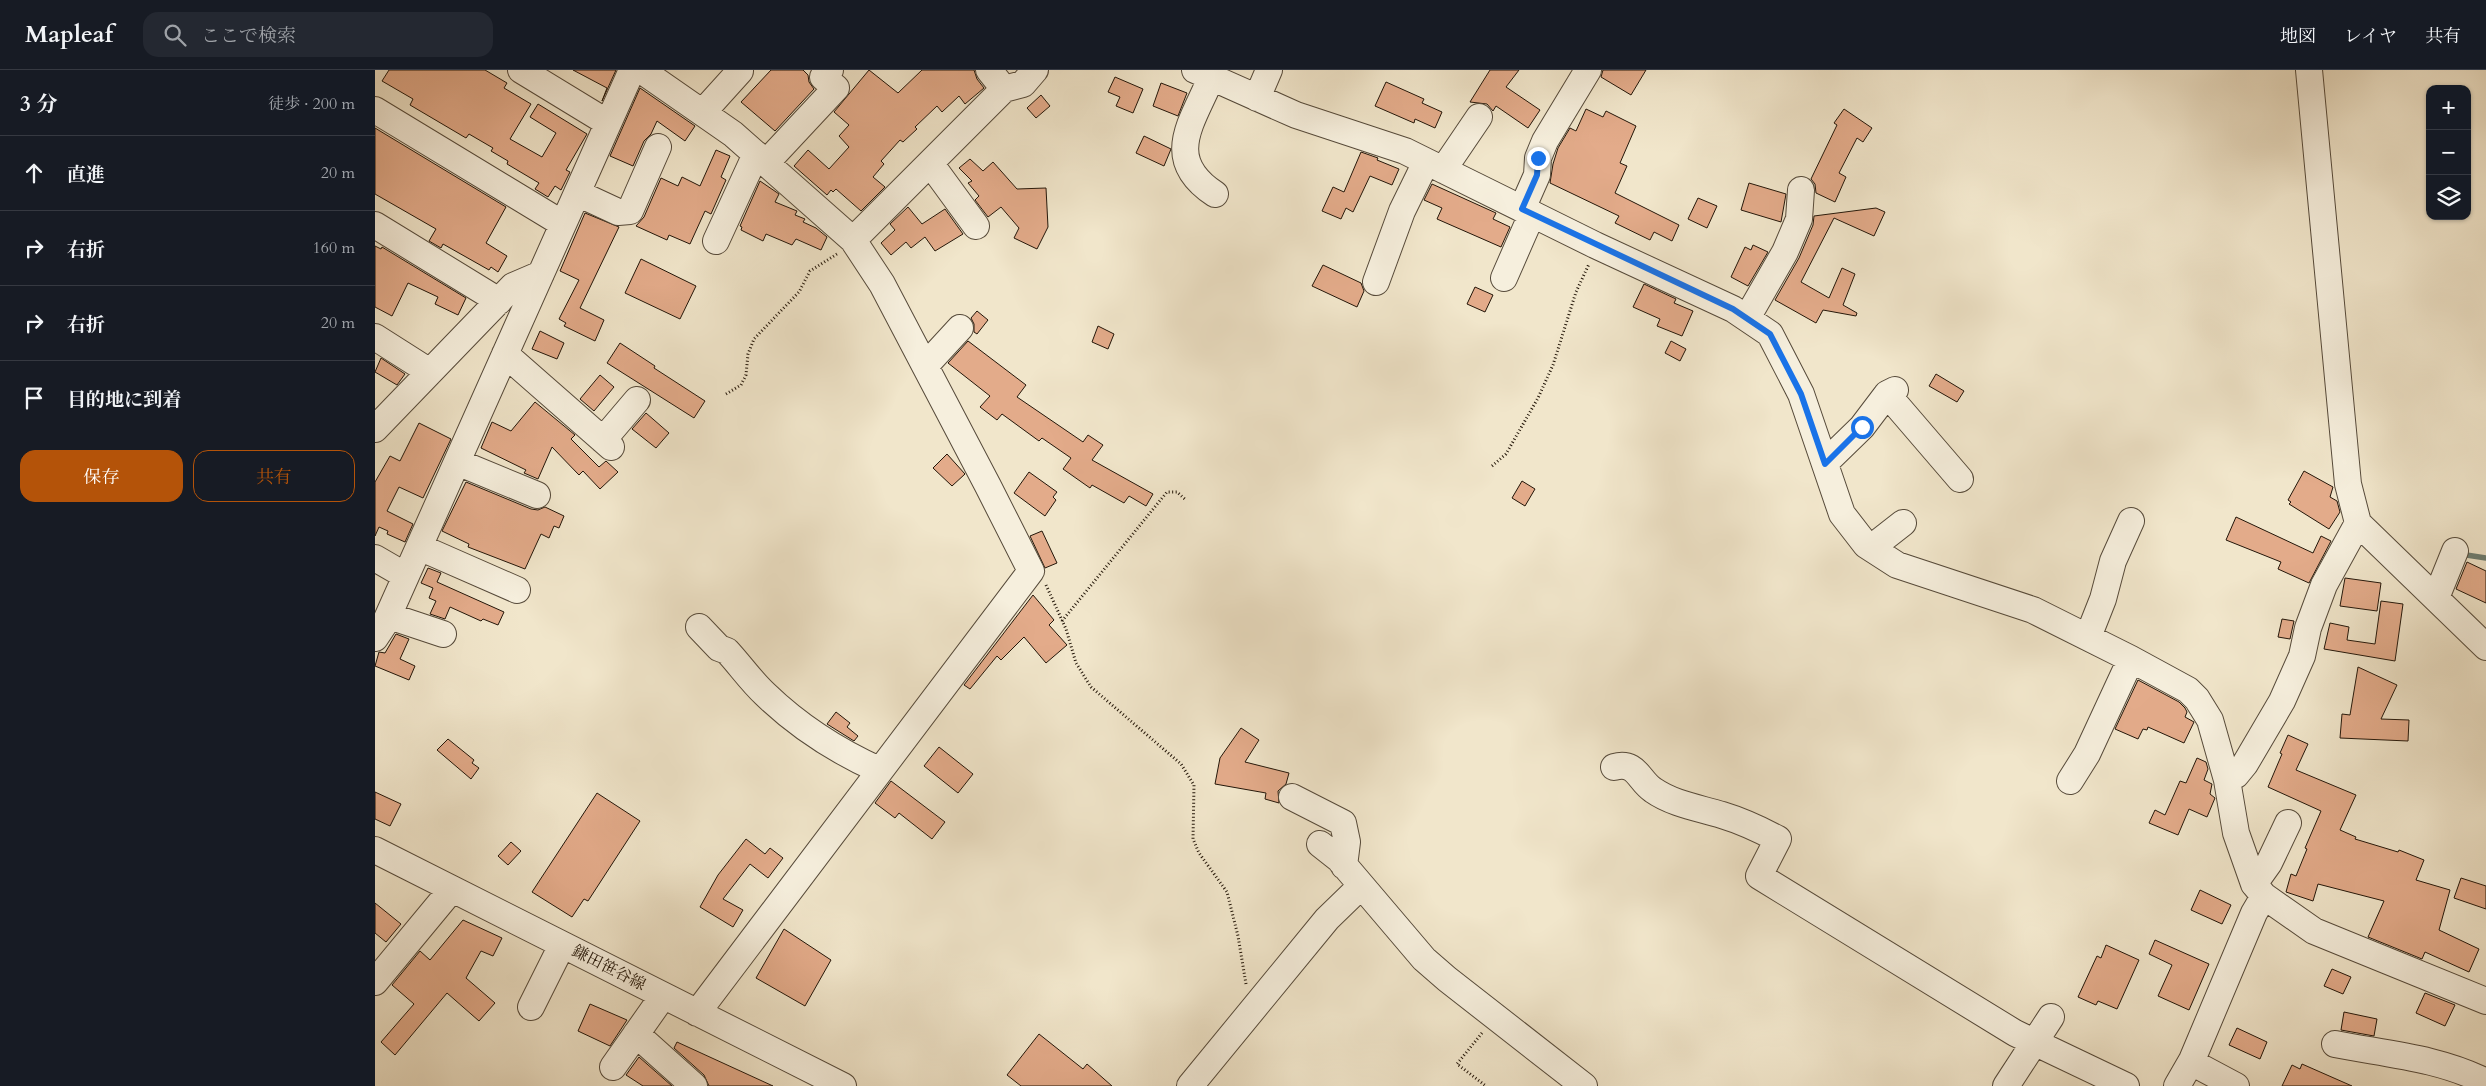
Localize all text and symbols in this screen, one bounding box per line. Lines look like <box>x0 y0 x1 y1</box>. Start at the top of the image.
search box <box>143 12 493 57</box>
text: Mapleaf <box>25 18 113 51</box>
icon: search <box>161 21 189 49</box>
text: ここで検索 <box>201 23 296 49</box>
text: 地図 <box>2280 24 2316 49</box>
text: レイヤ <box>2344 24 2397 49</box>
text: 共有 <box>2425 24 2461 49</box>
map controls <box>2426 85 2471 220</box>
button: + <box>2426 85 2471 130</box>
text: 3 分 <box>20 90 57 119</box>
text: 徒歩 · 200 m <box>268 93 355 115</box>
button: − <box>2426 130 2471 175</box>
route end <box>1527 147 1550 170</box>
icon: ahead <box>20 159 48 187</box>
text: 直進 <box>67 162 105 188</box>
text: 20 m <box>321 162 355 184</box>
button: layers <box>2426 175 2471 220</box>
icon: right <box>20 234 48 262</box>
text: 右折 <box>67 237 105 263</box>
text: 160 m <box>313 237 355 259</box>
icon: right <box>20 309 48 337</box>
text: 右折 <box>67 312 105 338</box>
text: 20 m <box>321 312 355 334</box>
icon: arrive <box>20 384 48 412</box>
text: 目的地に到着 <box>67 387 181 413</box>
route start <box>1851 416 1874 439</box>
button: 保存 <box>20 450 183 502</box>
button: 共有 <box>193 450 355 502</box>
street label: 鎌田笹谷線 <box>568 940 650 996</box>

